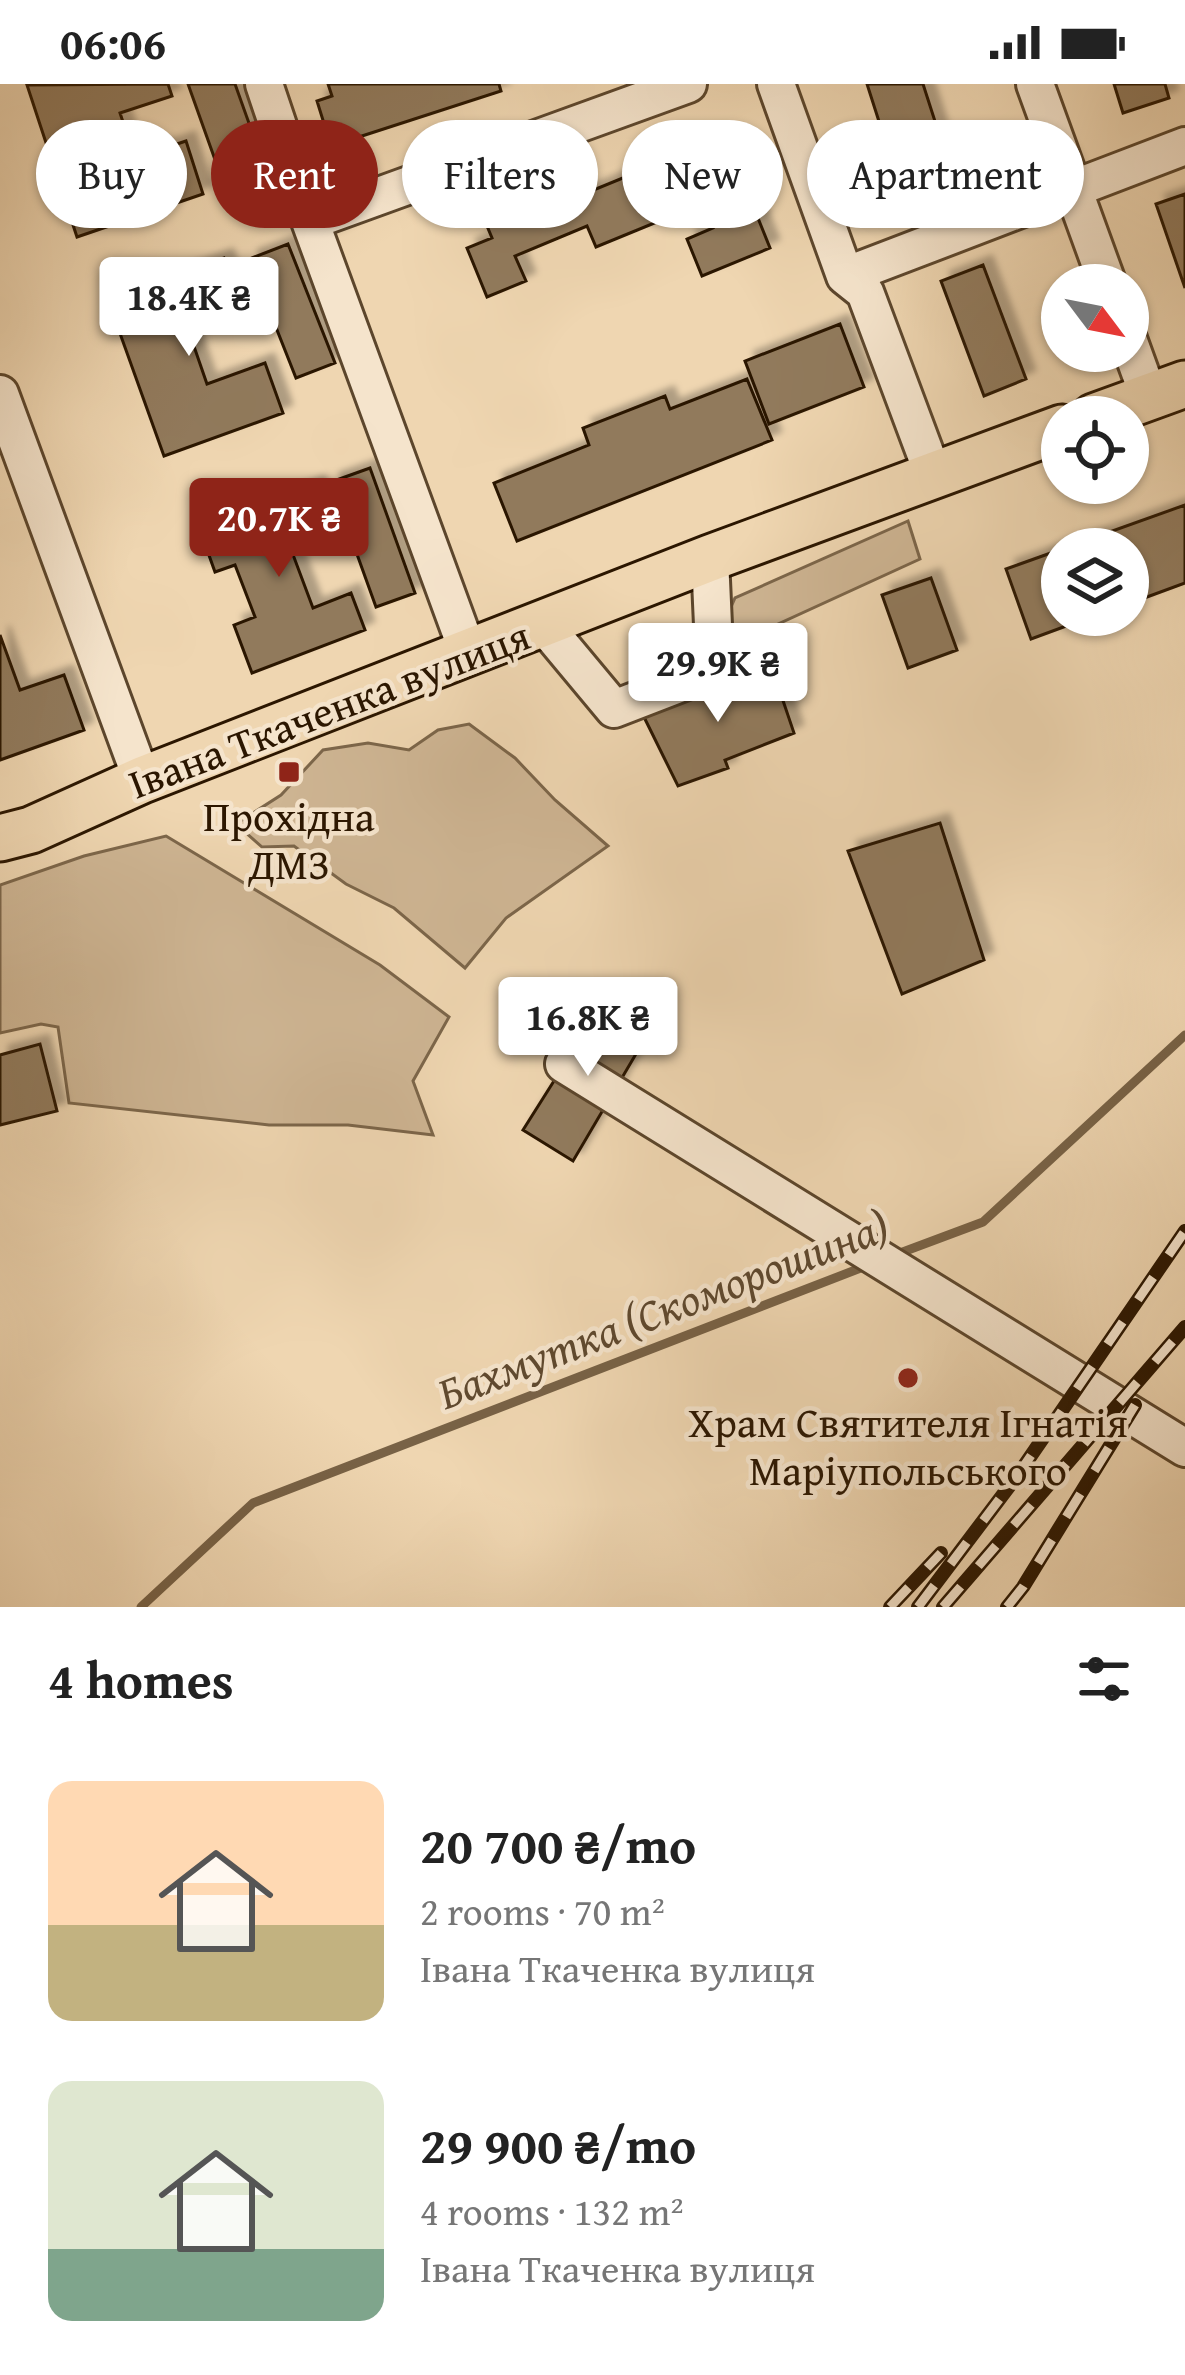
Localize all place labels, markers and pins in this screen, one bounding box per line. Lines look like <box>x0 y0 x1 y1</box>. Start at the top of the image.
pin: 18.4K ₴ <box>78 257 300 359</box>
pin: 20.7K ₴ <box>168 478 390 580</box>
pin: 29.9K ₴ <box>607 623 829 725</box>
marker: Прохідна ДМЗ <box>276 759 302 785</box>
place label: Прохідна ДМЗ <box>203 785 375 894</box>
pin: 16.8K ₴ <box>477 977 699 1079</box>
marker: Храм Святителя Ігнатія Маріупольського <box>895 1365 921 1391</box>
place label: Храм Святителя Ігнатія Маріупольського <box>688 1391 1128 1500</box>

